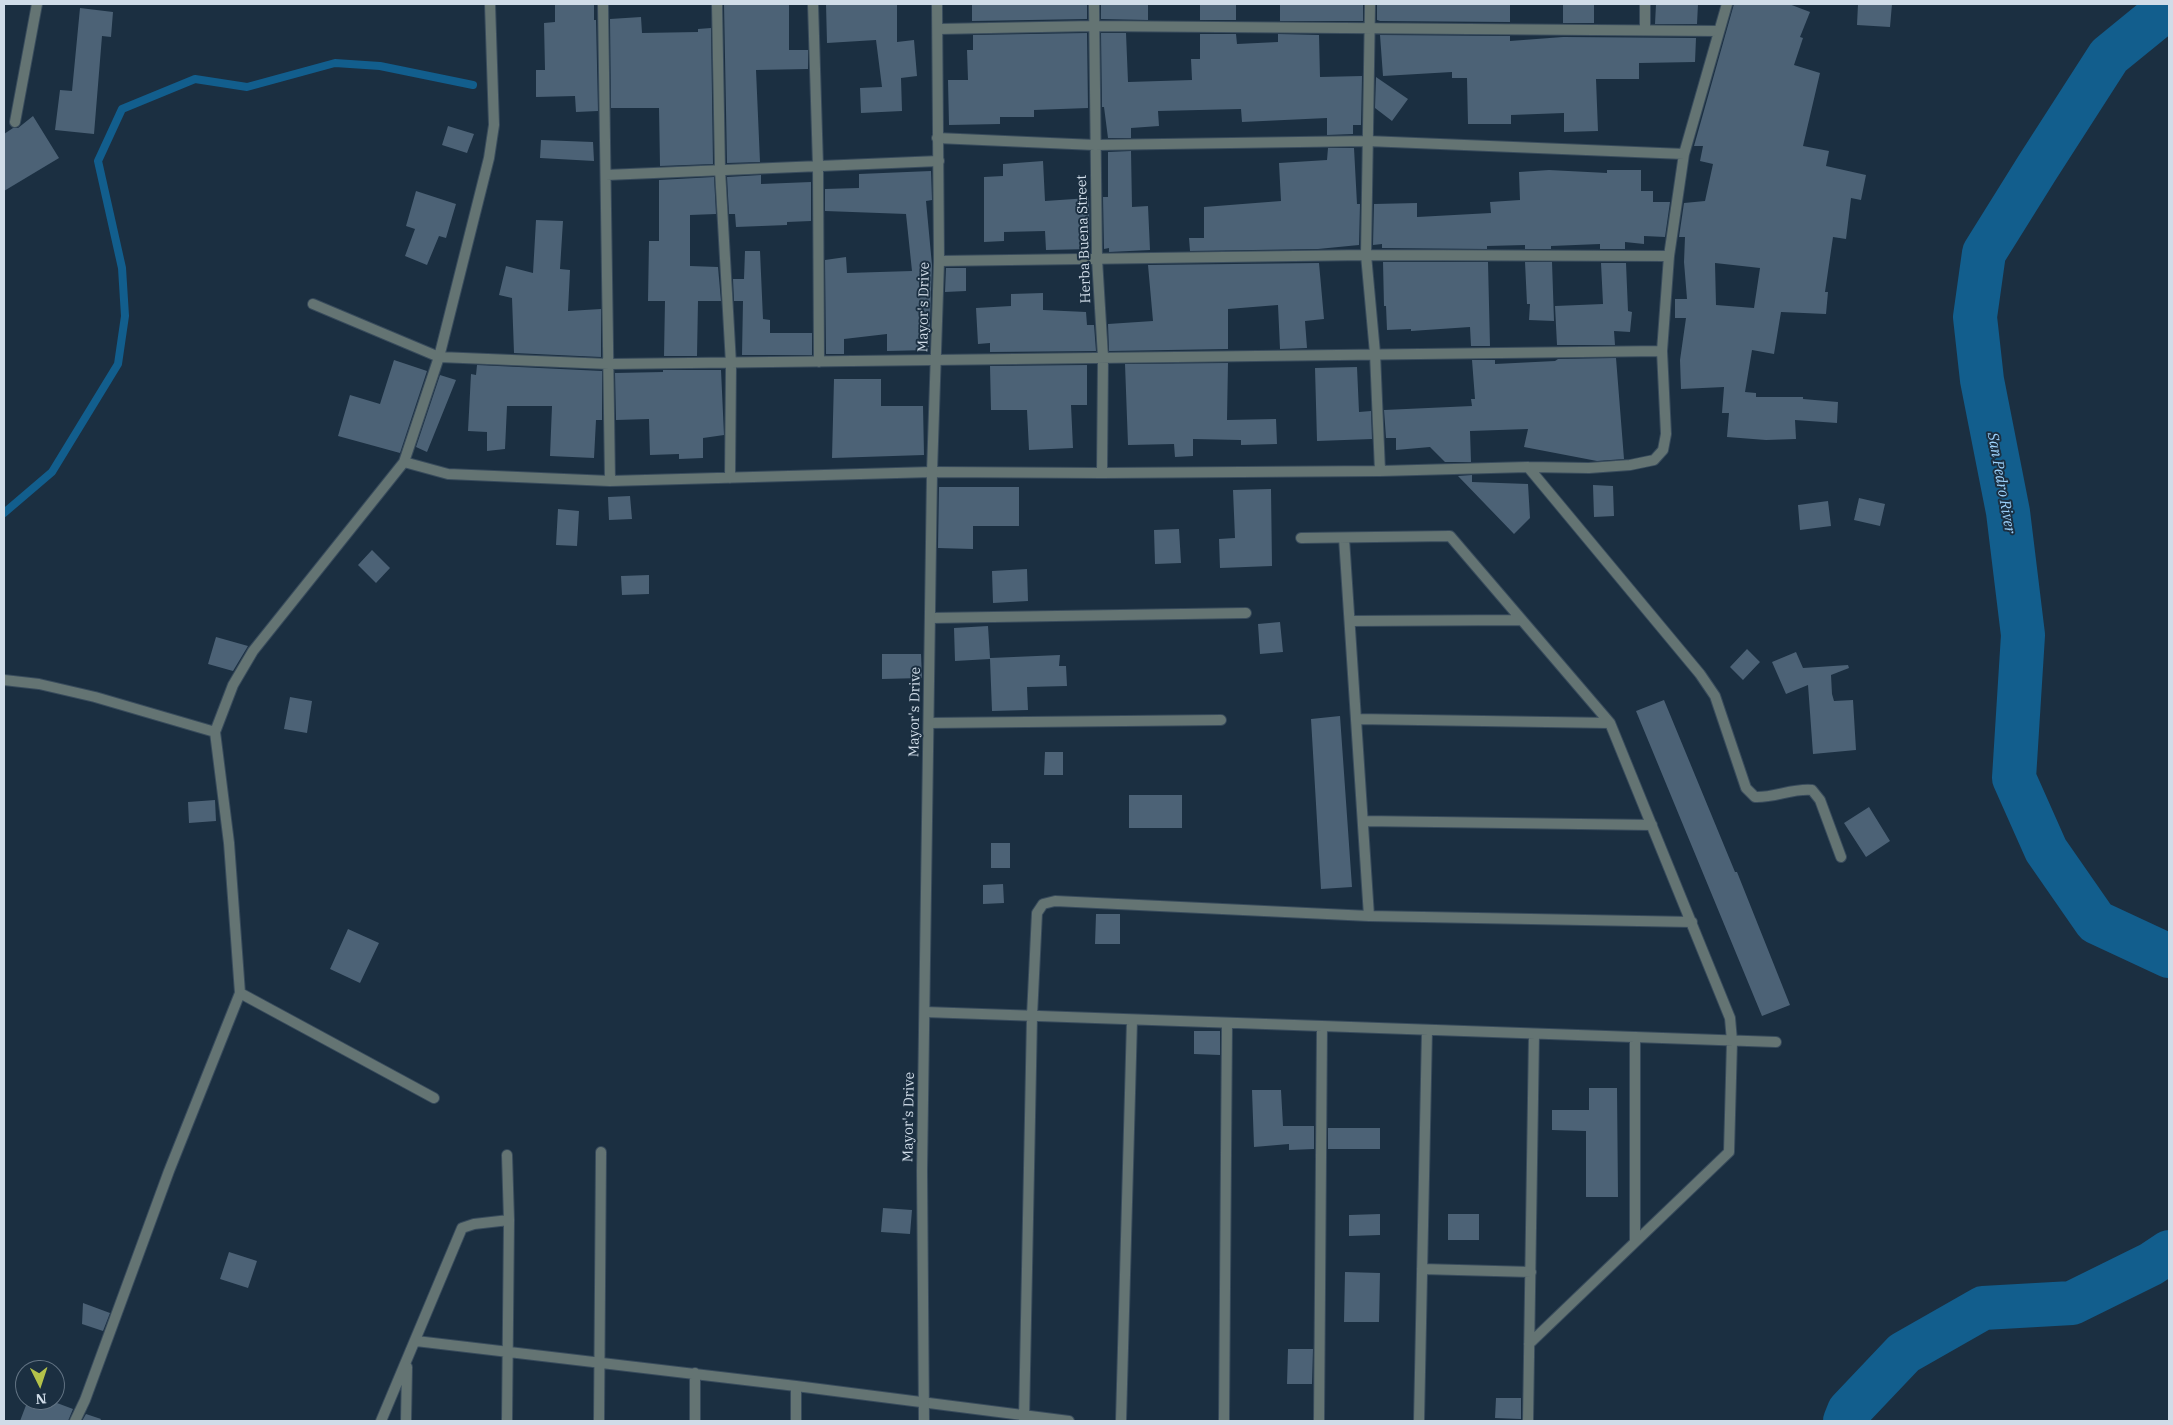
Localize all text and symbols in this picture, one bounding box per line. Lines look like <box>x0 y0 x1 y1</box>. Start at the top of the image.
street label: Herba Buena Street <box>1073 174 1095 304</box>
street label: Mayor's Drive <box>915 262 933 352</box>
water label: San Pedro River <box>1983 431 2019 535</box>
street label: Mayor's Drive <box>906 667 924 757</box>
street label: Mayor's Drive <box>900 1072 918 1162</box>
north arrow <box>15 1360 65 1410</box>
text: N <box>35 1390 47 1408</box>

